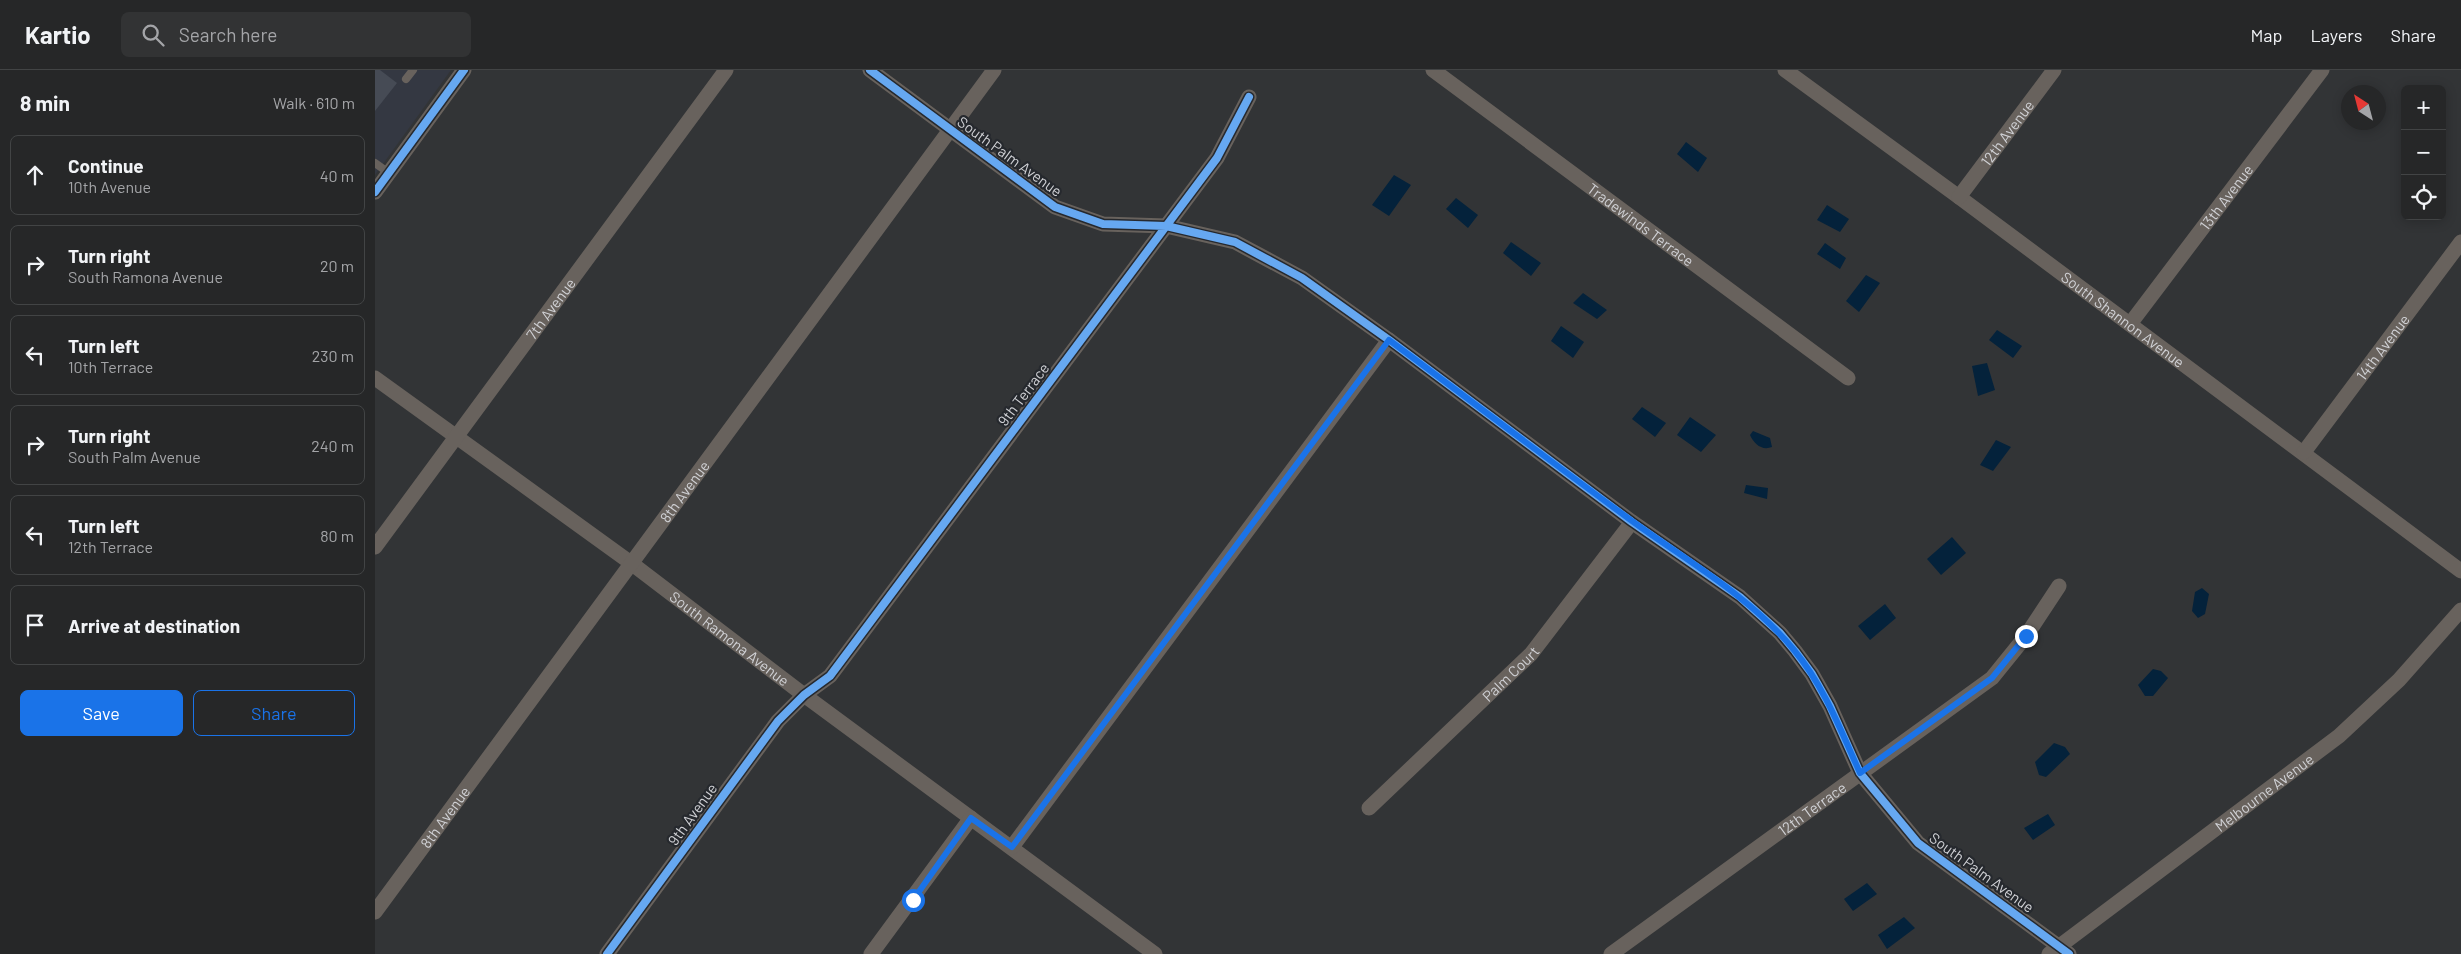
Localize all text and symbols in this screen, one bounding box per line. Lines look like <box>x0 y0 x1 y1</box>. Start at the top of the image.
search box <box>121 12 471 57</box>
text: Kartio <box>25 20 91 49</box>
icon: search <box>139 21 167 49</box>
text: Search here <box>179 23 277 46</box>
text: Map <box>2250 24 2282 46</box>
text: Layers <box>2310 24 2363 46</box>
text: Share <box>2391 24 2436 46</box>
north arrow <box>2341 85 2386 130</box>
map controls <box>2401 85 2446 220</box>
button: + <box>2401 85 2446 130</box>
text: 8 min <box>20 90 70 115</box>
text: Walk · 610 m <box>273 93 355 112</box>
street label: 12th Avenue <box>1976 96 2037 169</box>
street label: South Palm Avenue <box>954 112 1066 200</box>
button: − <box>2401 130 2446 175</box>
text: Continue <box>68 154 144 177</box>
icon: ahead <box>21 161 49 189</box>
street label: 13th Avenue <box>2195 161 2256 233</box>
text: 40 m <box>320 166 354 185</box>
button: locate <box>2401 175 2446 220</box>
text: 10th Avenue <box>68 177 151 196</box>
street label: Tradewinds Terrace <box>1584 179 1698 270</box>
text: Turn right <box>68 244 150 267</box>
icon: right <box>21 251 49 279</box>
text: 20 m <box>320 256 354 275</box>
text: South Ramona Avenue <box>68 267 223 286</box>
street label: South Shannon Avenue <box>2058 267 2188 371</box>
street label: 7th Avenue <box>522 275 579 343</box>
street label: 14th Avenue <box>2352 311 2413 384</box>
text: Turn left <box>68 334 139 357</box>
icon: left <box>21 341 49 369</box>
text: 230 m <box>312 346 354 365</box>
text: 10th Terrace <box>68 357 153 376</box>
street label: 9th Terrace <box>993 359 1053 429</box>
text: Turn right <box>68 424 150 447</box>
icon: right <box>21 431 49 459</box>
text: 240 m <box>311 436 354 455</box>
text: South Palm Avenue <box>68 447 201 466</box>
street label: 8th Avenue <box>656 457 713 526</box>
text: Turn left <box>68 514 139 537</box>
icon: left <box>21 521 49 549</box>
text: 80 m <box>320 526 354 545</box>
text: 12th Terrace <box>68 537 153 556</box>
street label: South Ramona Avenue <box>666 587 793 690</box>
icon: arrive <box>21 611 49 639</box>
text: Arrive at destination <box>68 614 240 637</box>
route end <box>2015 625 2038 648</box>
street label: Palm Court <box>1478 643 1543 705</box>
button: Save <box>20 690 183 736</box>
button: Share <box>193 690 355 736</box>
street label: Melbourne Avenue <box>2211 750 2317 835</box>
street label: 12th Terrace <box>1774 778 1849 839</box>
street label: 9th Avenue <box>664 780 720 848</box>
street label: 8th Avenue <box>416 783 474 851</box>
street label: South Palm Avenue <box>1926 828 2038 916</box>
route start <box>902 889 925 912</box>

